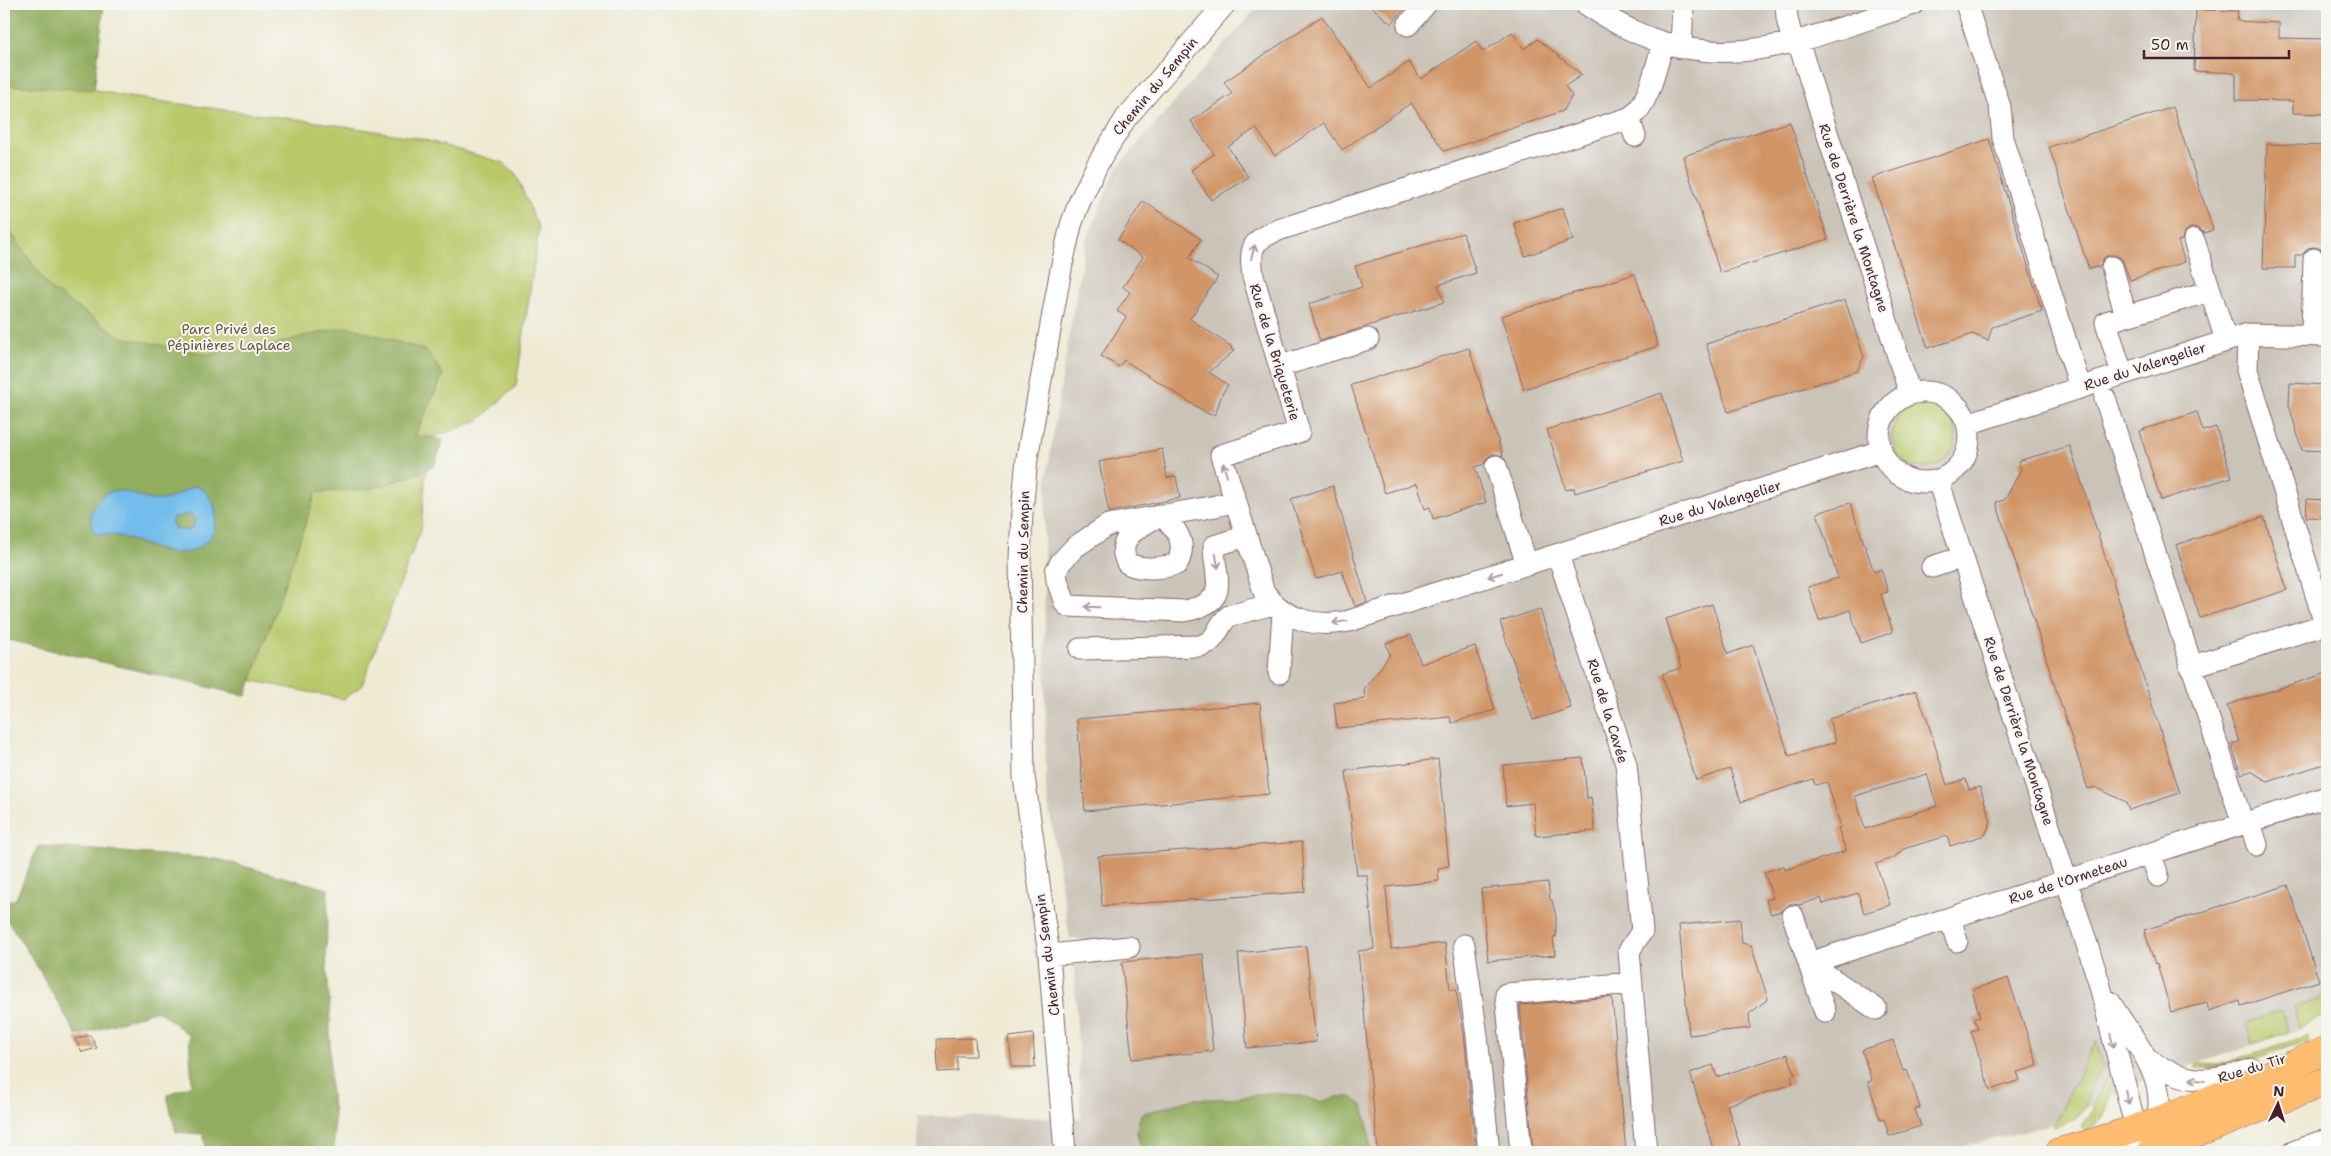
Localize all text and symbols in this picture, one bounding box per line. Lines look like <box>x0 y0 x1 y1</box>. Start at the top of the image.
scale bar <box>2144 28 2288 60</box>
street label: Chemin du Sempin <box>1109 33 1202 139</box>
text: 50 m <box>2151 35 2189 55</box>
street label: Rue de Derrière la Montagne <box>1815 121 1893 315</box>
one-way arrow <box>1249 244 1258 260</box>
street label: Rue de la Briqueterie <box>1246 281 1304 423</box>
park label: Parc Privé des Pépinières Laplace <box>167 320 291 354</box>
street label: Rue du Valengelier <box>2082 338 2209 394</box>
one-way arrow <box>1220 463 1230 479</box>
street label: Rue du Valengelier <box>1657 476 1784 530</box>
street label: Chemin du Sempin <box>1013 490 1033 614</box>
one-way arrow <box>1212 553 1222 569</box>
one-way arrow <box>1488 570 1504 580</box>
one-way arrow <box>1084 602 1100 612</box>
one-way arrow <box>1332 617 1348 627</box>
street label: Rue de Derrière la Montagne <box>1980 634 2058 828</box>
street label: Rue de la Cavée <box>1584 656 1633 766</box>
street label: Rue de l'Ormeteau <box>2006 852 2130 908</box>
street label: Chemin du Sempin <box>1031 893 1063 1017</box>
one-way arrow <box>2108 1032 2117 1048</box>
street label: Rue du Tir <box>2216 1049 2289 1087</box>
one-way arrow <box>2189 1075 2205 1085</box>
north arrow <box>2254 1078 2304 1128</box>
text: N <box>2273 1082 2285 1100</box>
one-way arrow <box>2123 1089 2133 1105</box>

